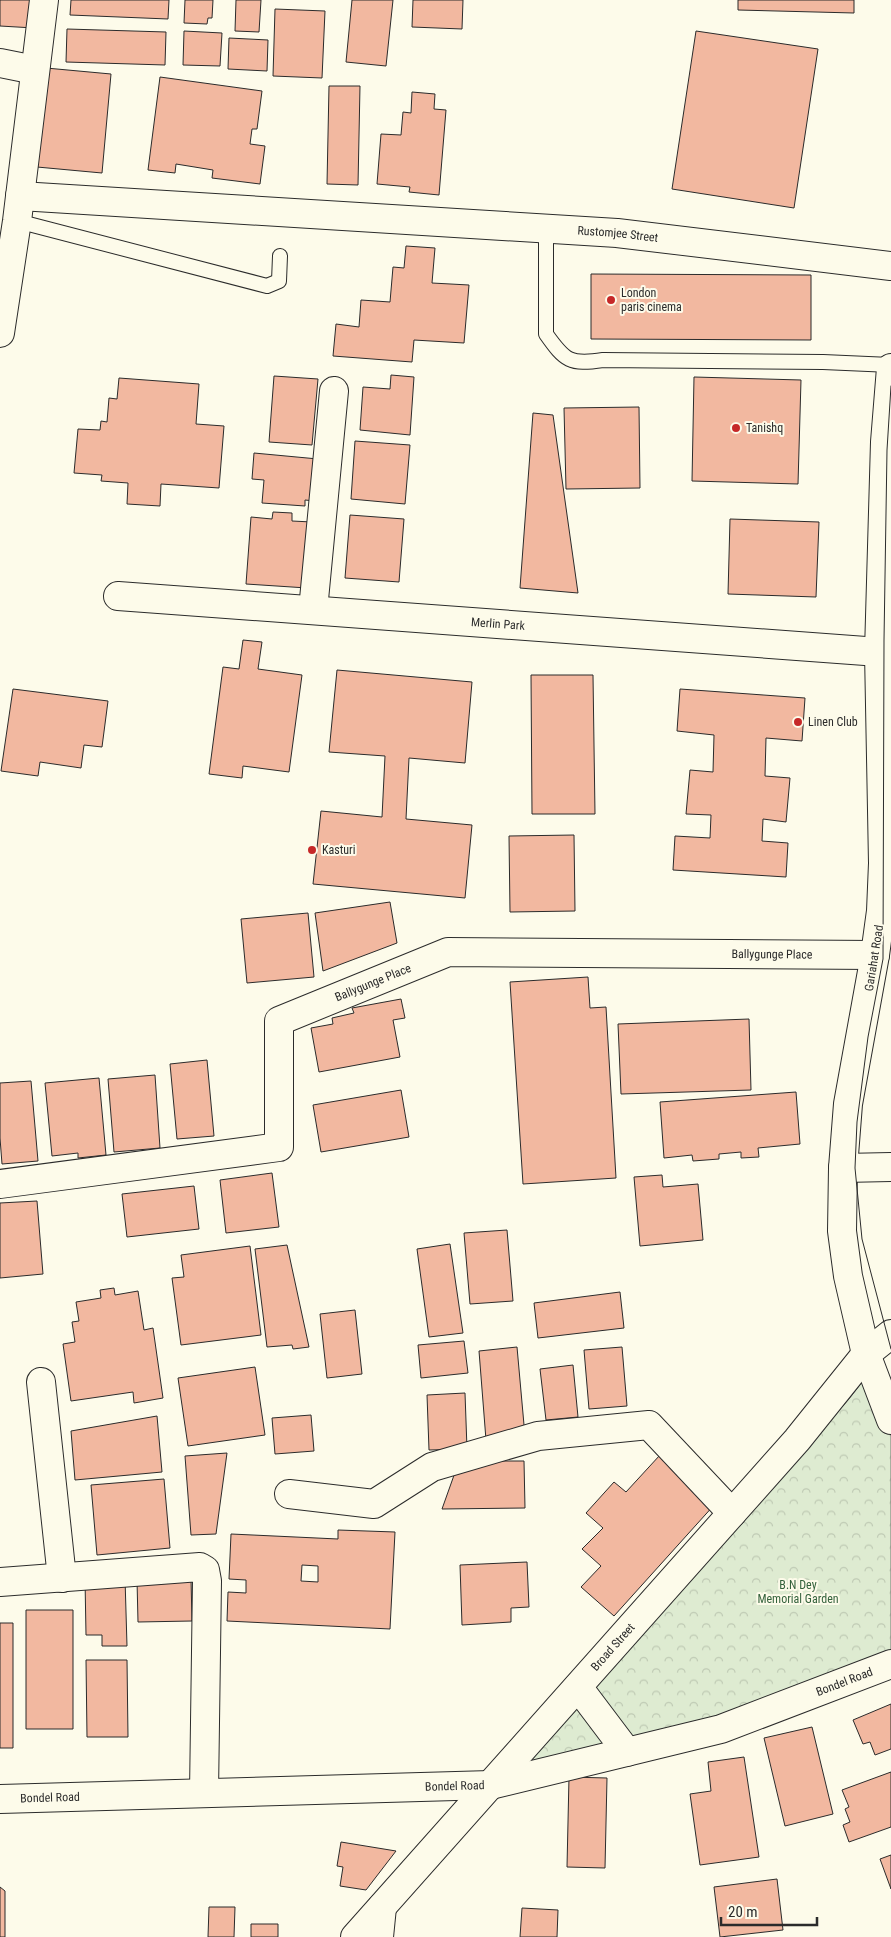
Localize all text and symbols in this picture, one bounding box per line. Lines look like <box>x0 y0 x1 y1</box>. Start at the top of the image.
street label: Rustomjee Street <box>577 224 659 245</box>
place label: London paris cinema <box>621 286 682 314</box>
marker: London paris cinema <box>605 294 617 306</box>
place label: Tanishq <box>746 421 783 435</box>
marker: Tanishq <box>730 422 742 434</box>
street label: Merlin Park <box>471 615 526 633</box>
place label: Linen Club <box>808 715 858 729</box>
marker: Linen Club <box>792 716 804 728</box>
place label: Kasturi <box>322 843 356 857</box>
marker: Kasturi <box>306 844 318 856</box>
street label: Gariahat Road <box>862 924 886 992</box>
street label: Ballygunge Place <box>731 947 813 962</box>
street label: Ballygunge Place <box>333 961 413 1004</box>
park label: B.N Dey Memorial Garden <box>757 1578 839 1606</box>
street label: Broad Street <box>588 1620 638 1674</box>
street label: Bondel Road <box>814 1665 875 1699</box>
street label: Bondel Road <box>425 1778 485 1794</box>
street label: Bondel Road <box>20 1790 80 1805</box>
scale bar <box>721 1894 817 1926</box>
text: 20 m <box>728 1903 758 1921</box>

